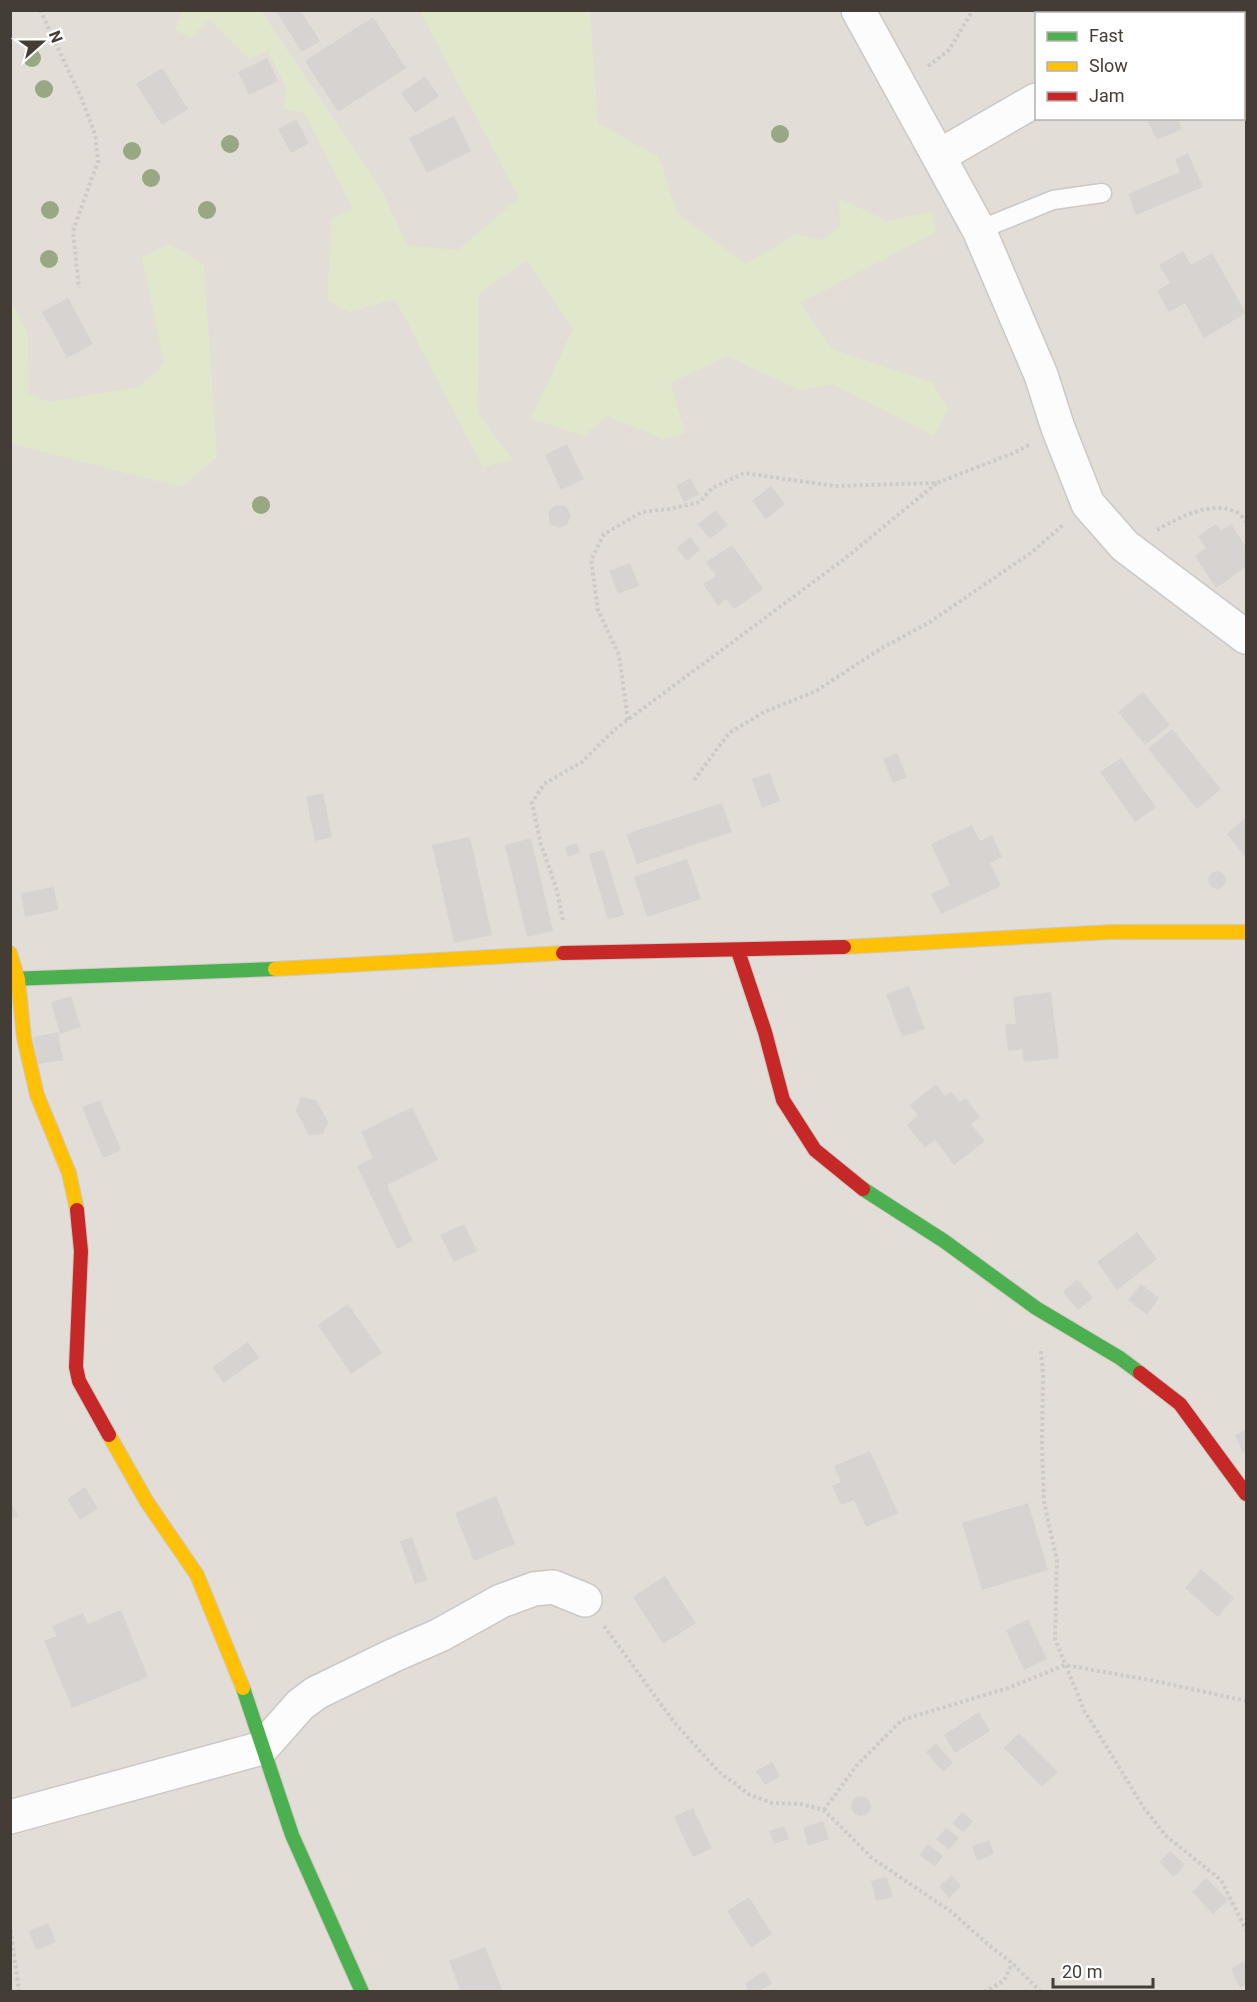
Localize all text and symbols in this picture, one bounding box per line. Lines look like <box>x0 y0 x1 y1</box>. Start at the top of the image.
north arrow <box>12 12 72 72</box>
legend <box>1035 12 1245 120</box>
text: Fast <box>1089 25 1124 46</box>
text: N <box>45 28 66 45</box>
text: Slow <box>1089 55 1128 76</box>
text: Jam <box>1089 85 1125 106</box>
scale bar <box>1053 1951 1154 1989</box>
text: 20 m <box>1062 1961 1102 1982</box>

